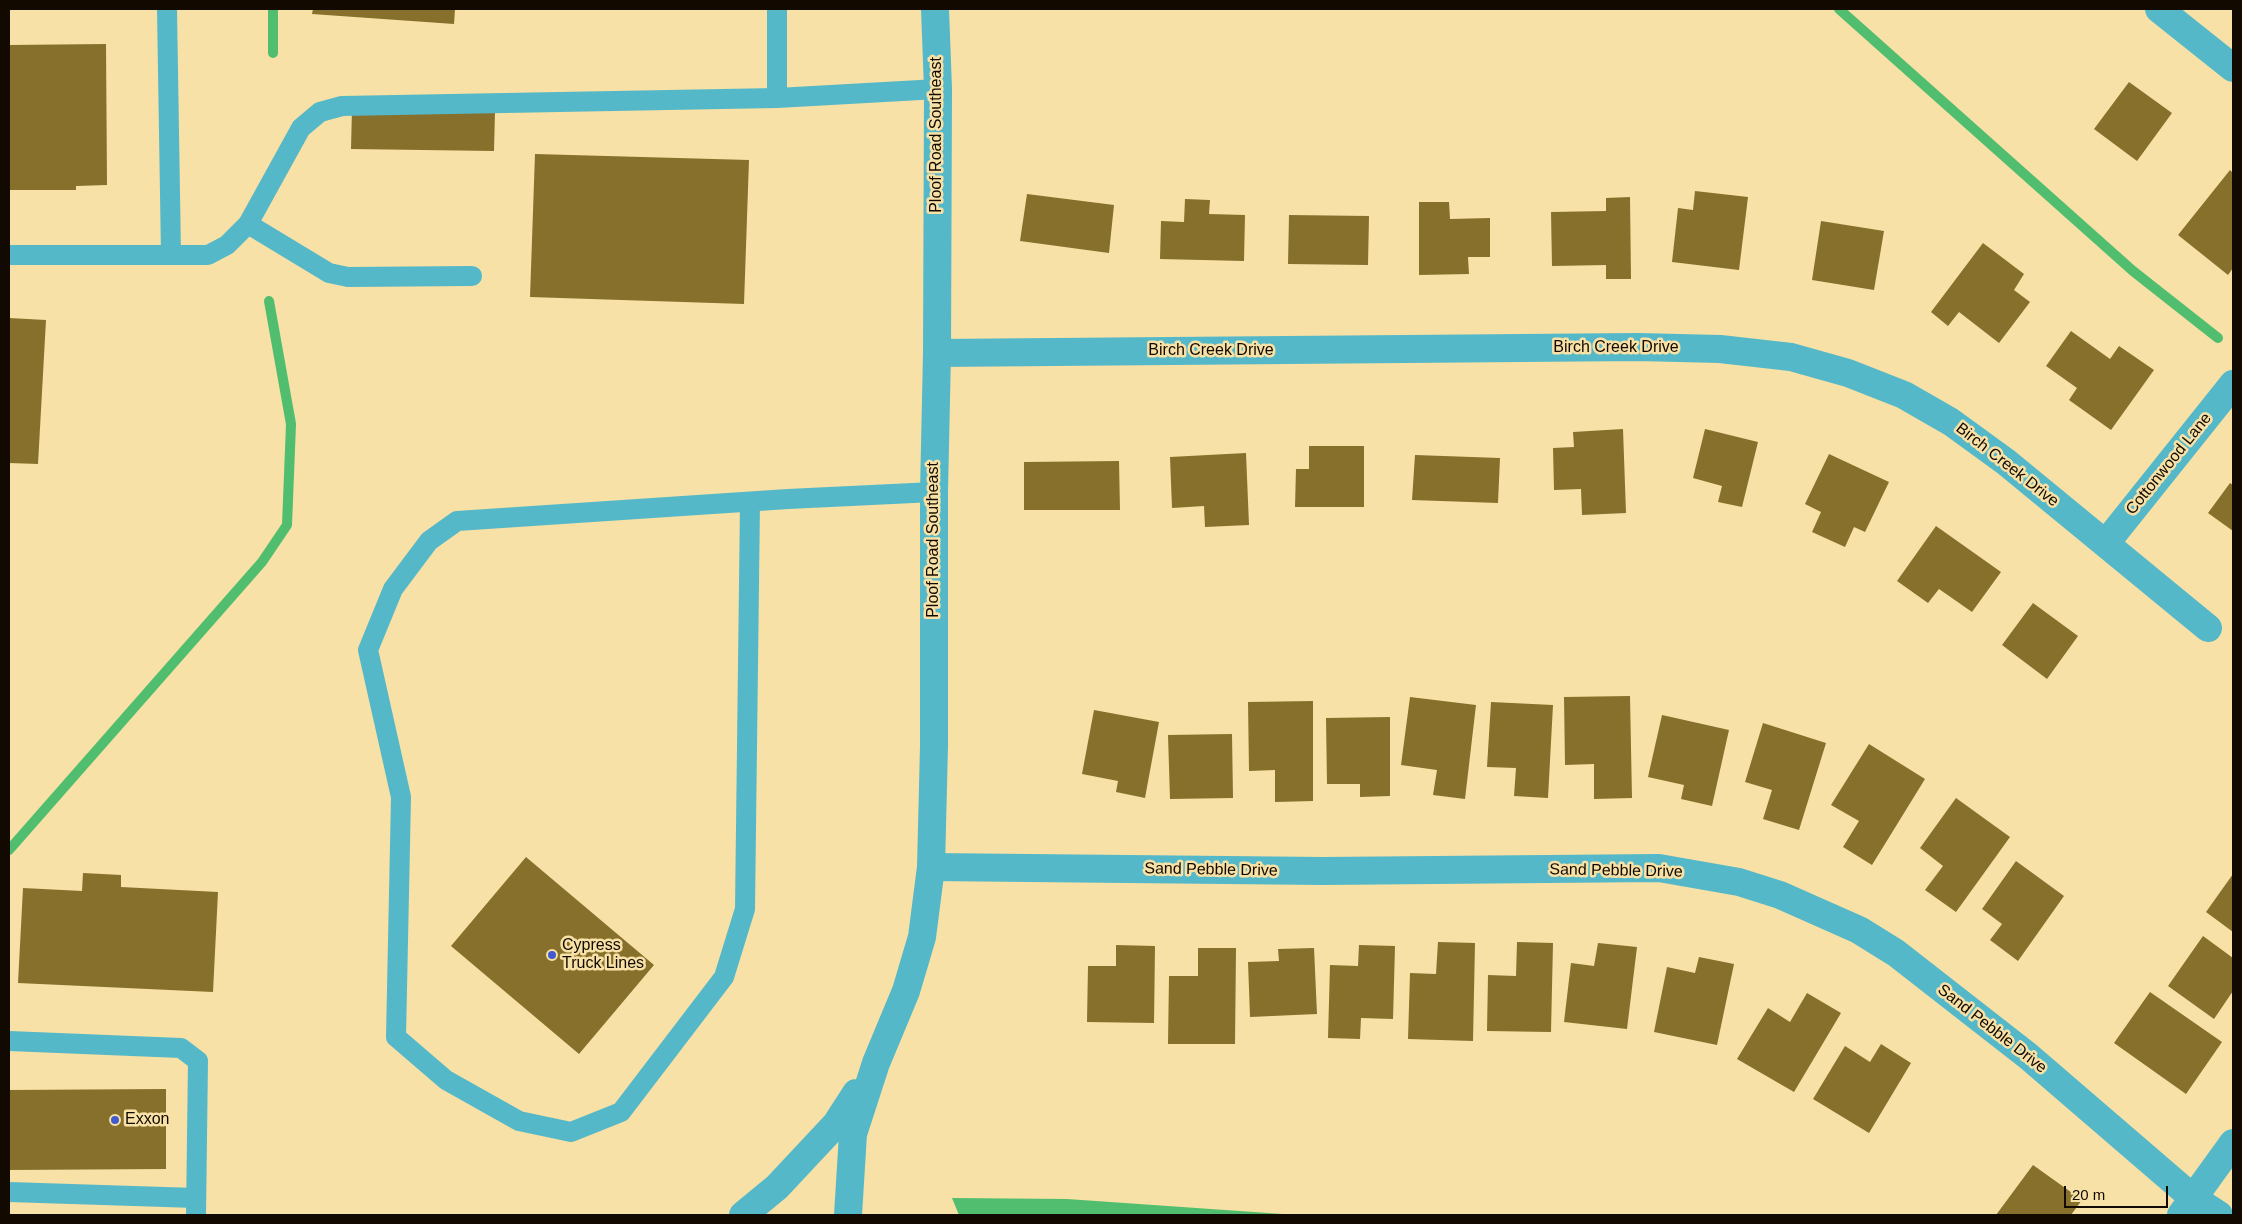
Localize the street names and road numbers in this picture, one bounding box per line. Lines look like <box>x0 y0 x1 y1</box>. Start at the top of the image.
street label: Ploof Road Southeast <box>927 57 947 213</box>
street label: Birch Creek Drive <box>1553 338 1679 358</box>
street label: Birch Creek Drive <box>1148 341 1274 361</box>
street label: Cottonwood Lane <box>2122 409 2216 519</box>
street label: Birch Creek Drive <box>1952 419 2062 511</box>
street label: Ploof Road Southeast <box>924 462 944 618</box>
street label: Sand Pebble Drive <box>1144 859 1278 881</box>
street label: Sand Pebble Drive <box>1549 860 1683 882</box>
street label: Sand Pebble Drive <box>1934 980 2050 1078</box>

